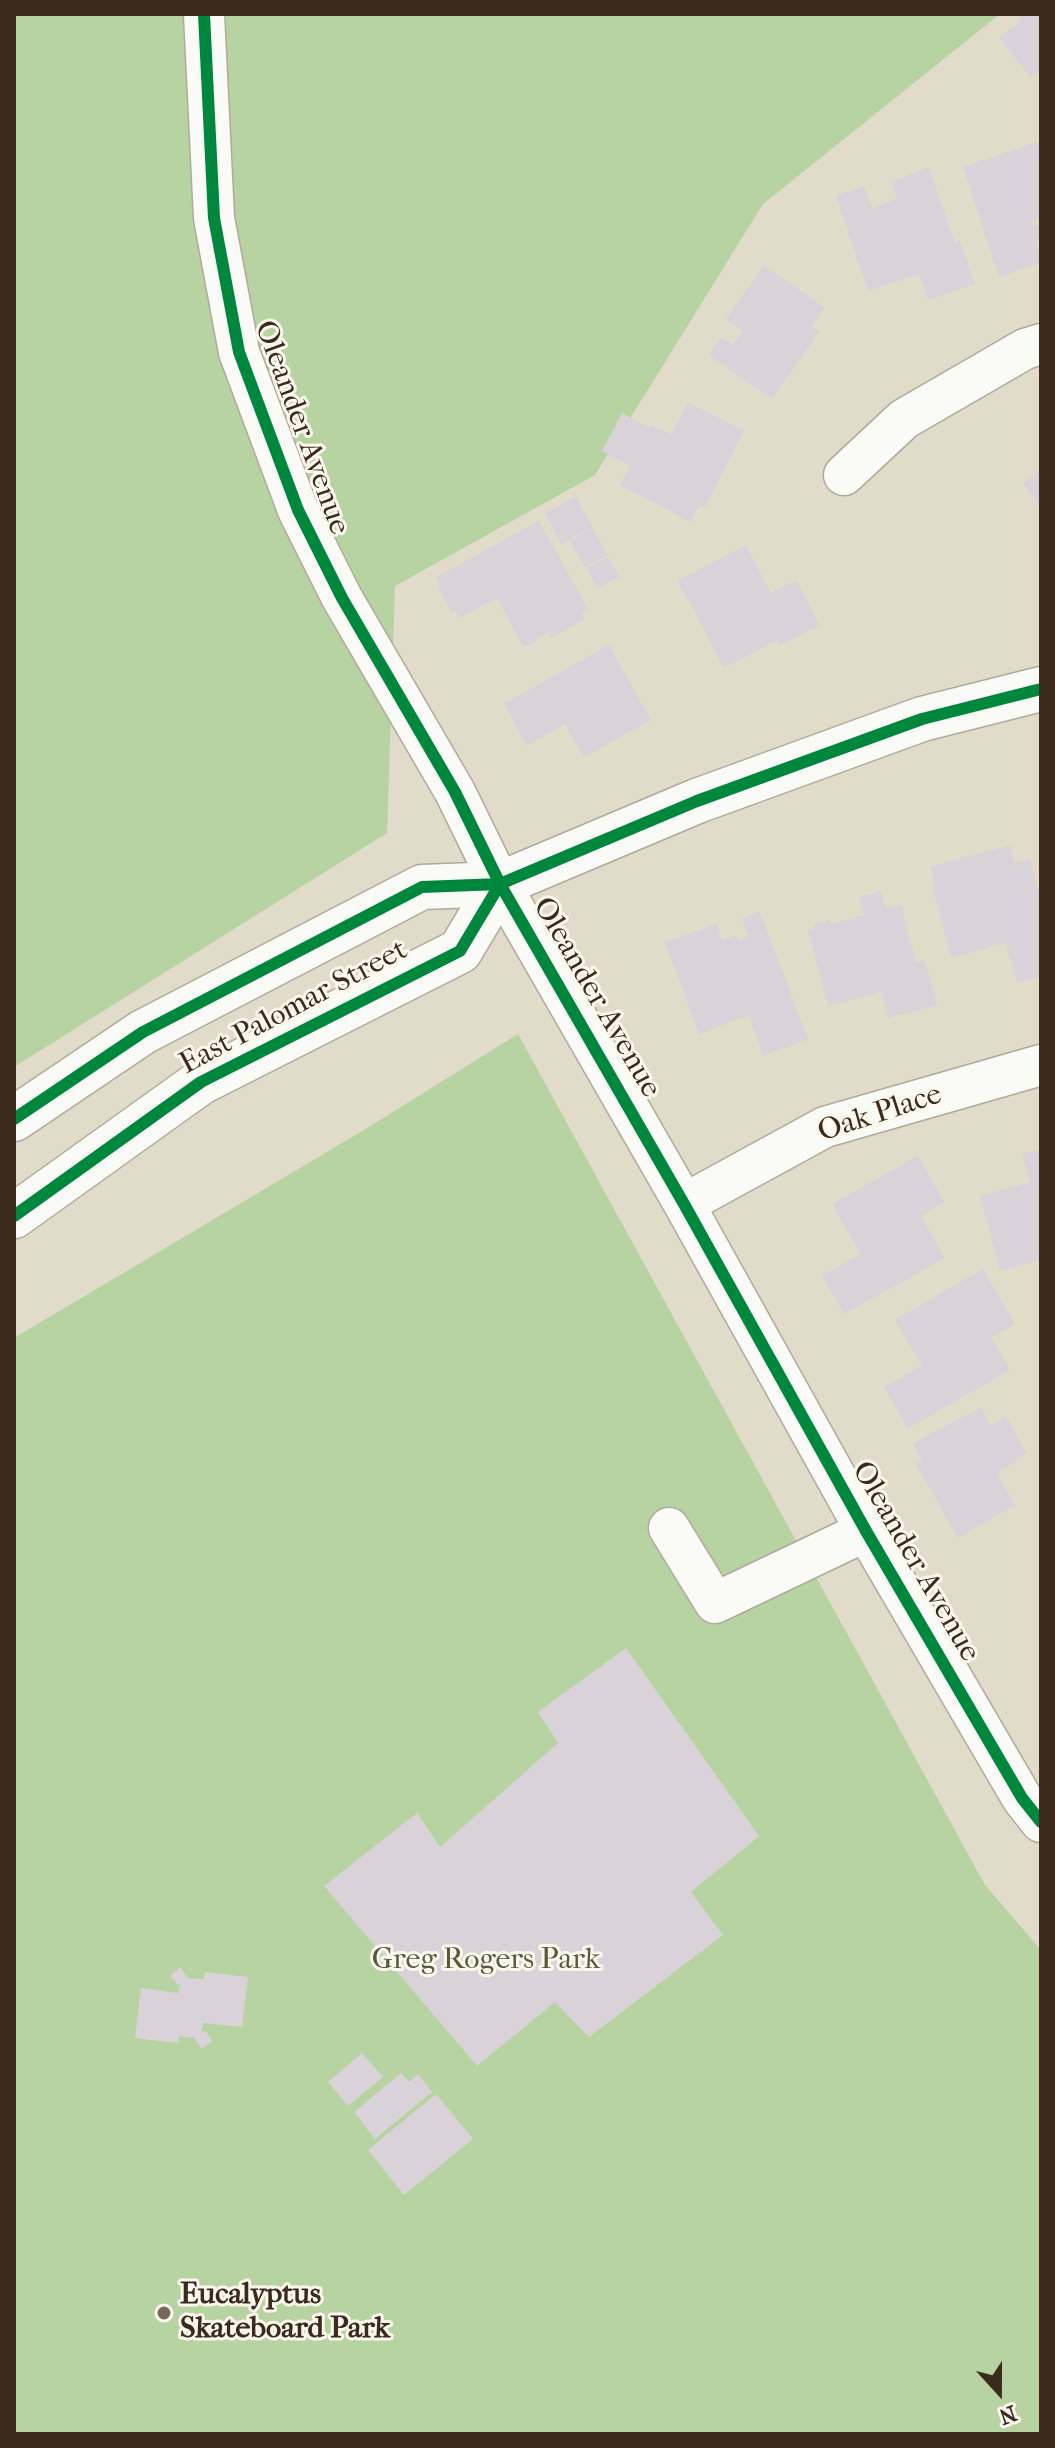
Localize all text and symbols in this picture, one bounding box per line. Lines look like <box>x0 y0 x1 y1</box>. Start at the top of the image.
street label: Oleander Avenue <box>246 316 356 540</box>
street label: Oleander Avenue <box>524 892 668 1104</box>
street label: East Palomar Street <box>174 933 414 1083</box>
street label: Oak Place <box>814 1077 946 1151</box>
street label: Oleander Avenue <box>843 1456 987 1668</box>
park label: Greg Rogers Park <box>372 1943 600 1979</box>
place label: Eucalyptus Skateboard Park <box>180 2278 390 2348</box>
marker: Eucalyptus Skateboard Park <box>155 2304 173 2322</box>
north arrow <box>959 2352 1039 2432</box>
text: N <box>995 2399 1020 2430</box>

